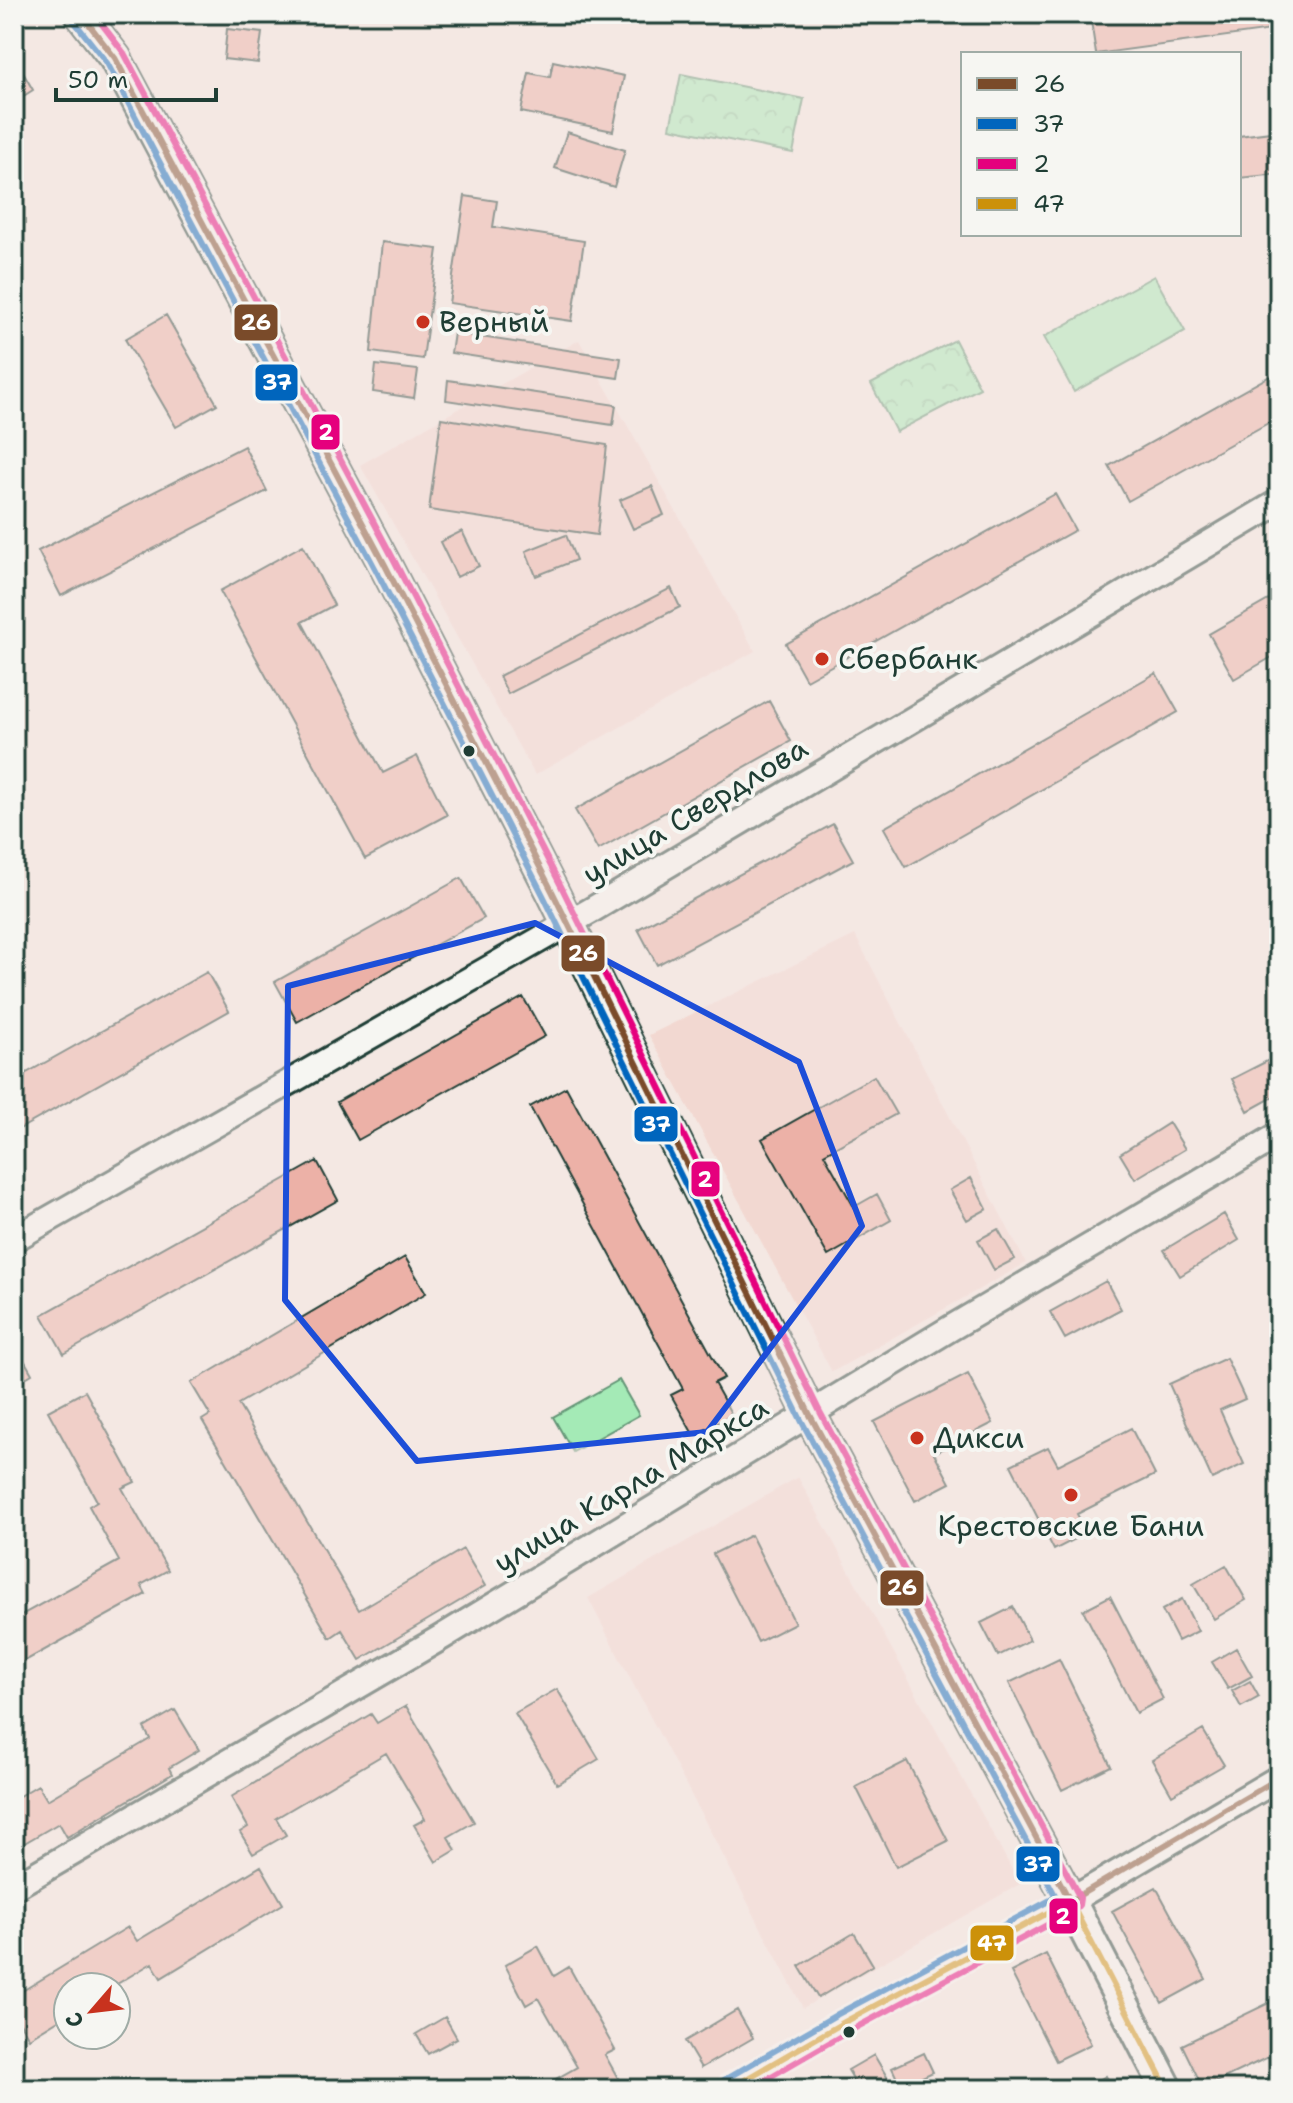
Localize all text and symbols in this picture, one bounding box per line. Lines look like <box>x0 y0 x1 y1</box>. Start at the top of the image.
scale bar <box>56 52 216 102</box>
legend <box>961 52 1241 236</box>
text: 50 m <box>68 64 128 96</box>
text: 26 <box>1033 68 1066 100</box>
text: 37 <box>1033 108 1065 140</box>
text: 2 <box>1033 148 1050 180</box>
text: 47 <box>1033 188 1065 220</box>
place label: Верный <box>439 301 549 342</box>
line badge: 26 <box>233 303 279 342</box>
text: 26 <box>241 308 271 337</box>
marker: Верный <box>414 313 432 331</box>
line badge: 37 <box>254 363 299 402</box>
text: 37 <box>262 368 292 397</box>
line badge: 2 <box>310 413 341 451</box>
text: 2 <box>318 418 334 447</box>
place label: Сбербанк <box>838 638 978 679</box>
marker: Сбербанк <box>813 650 831 668</box>
street label: улица Свердлова <box>574 727 815 894</box>
unlabelled marker <box>461 743 477 759</box>
line badge: 26 <box>560 934 606 973</box>
text: 26 <box>568 939 598 968</box>
line badge: 37 <box>633 1105 679 1143</box>
text: 37 <box>641 1110 671 1139</box>
line badge: 2 <box>690 1160 721 1198</box>
text: 2 <box>697 1165 713 1194</box>
street label: улица Карла Маркса <box>486 1386 776 1583</box>
place label: Дикси <box>933 1417 1024 1458</box>
marker: Дикси <box>908 1429 926 1447</box>
marker: Крестовские Бани <box>1062 1486 1080 1504</box>
place label: Крестовские Бани <box>938 1505 1204 1546</box>
line badge: 26 <box>879 1569 925 1607</box>
text: 26 <box>887 1573 917 1602</box>
line badge: 37 <box>1015 1845 1061 1883</box>
text: 37 <box>1023 1850 1053 1879</box>
line badge: 2 <box>1048 1897 1079 1935</box>
text: 2 <box>1055 1902 1071 1931</box>
line badge: 47 <box>969 1924 1015 1962</box>
text: 47 <box>977 1929 1007 1958</box>
north arrow <box>52 1971 132 2051</box>
text: С <box>59 2007 91 2033</box>
unlabelled marker <box>841 2024 857 2040</box>

